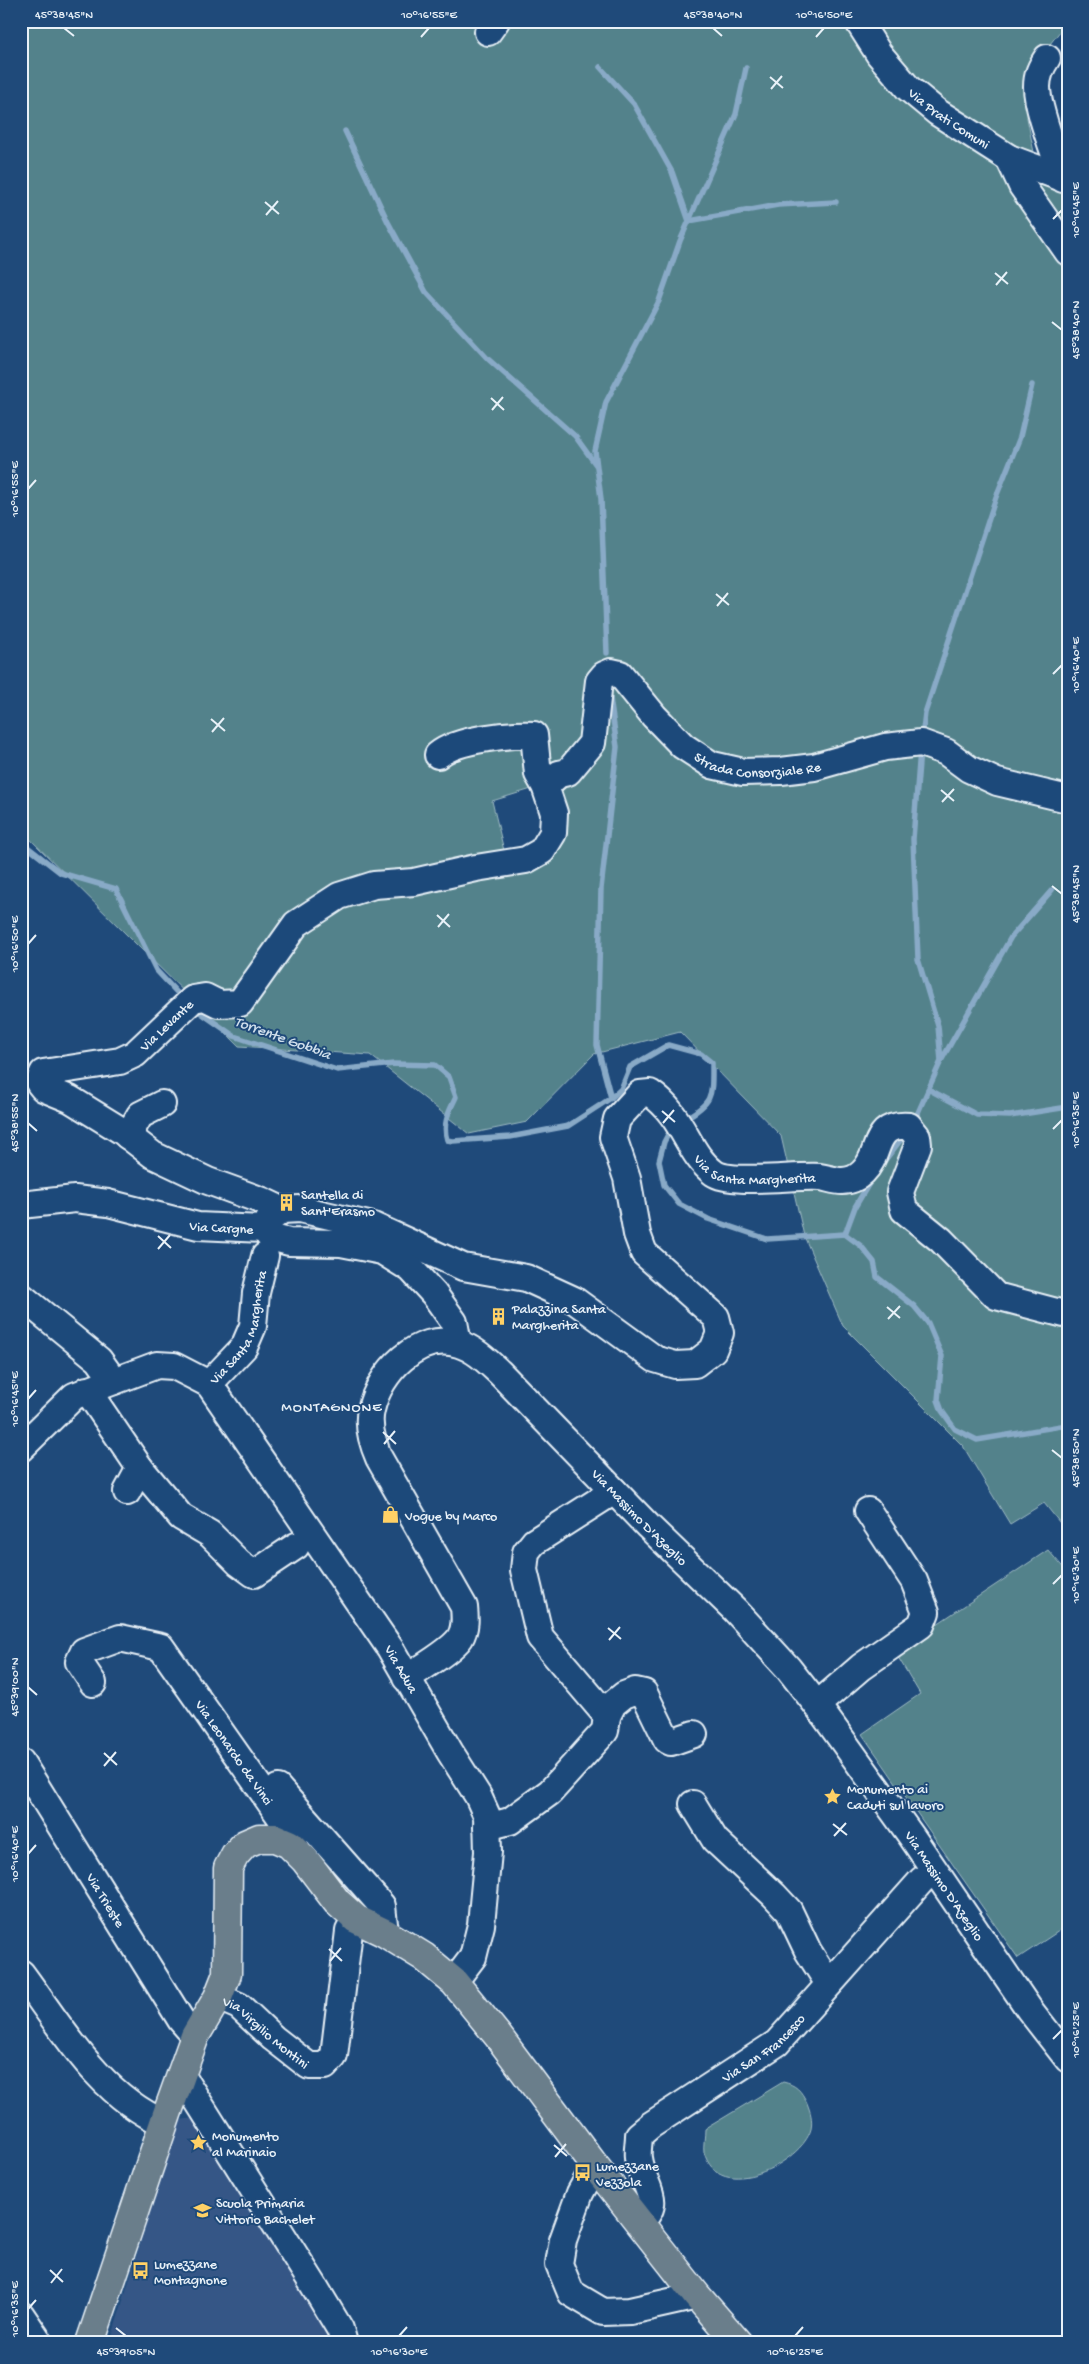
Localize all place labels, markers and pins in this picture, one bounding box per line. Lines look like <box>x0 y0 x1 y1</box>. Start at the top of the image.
place label: Santella di Sant'Erasmo <box>301 1188 375 1221</box>
building icon: Santella di Sant'Erasmo <box>277 1192 297 1212</box>
place label: Palazzina Santa Margherita <box>511 1302 607 1335</box>
building icon: Palazzina Santa Margherita <box>488 1306 508 1326</box>
shop icon: Vogue by Marco <box>381 1505 401 1525</box>
place label: Vogue by Marco <box>404 1509 497 1526</box>
place label: Monumento ai Caduti sul lavoro <box>847 1782 944 1815</box>
place icon: Monumento ai Caduti sul lavoro <box>823 1786 843 1806</box>
place label: Monumento al Marinaio <box>212 2129 279 2162</box>
place icon: Monumento al Marinaio <box>188 2133 208 2153</box>
place label: Lumezzane Vezzola <box>595 2159 660 2192</box>
bus stop icon: Lumezzane Vezzola <box>572 2163 592 2183</box>
place label: Scuola Primaria Vittorio Bachelet <box>215 2196 316 2229</box>
school or university icon: Scuola Primaria Vittorio Bachelet <box>192 2200 212 2220</box>
place label: Lumezzane Montagnone <box>154 2257 228 2290</box>
bus stop icon: Lumezzane Montagnone <box>130 2261 150 2281</box>

